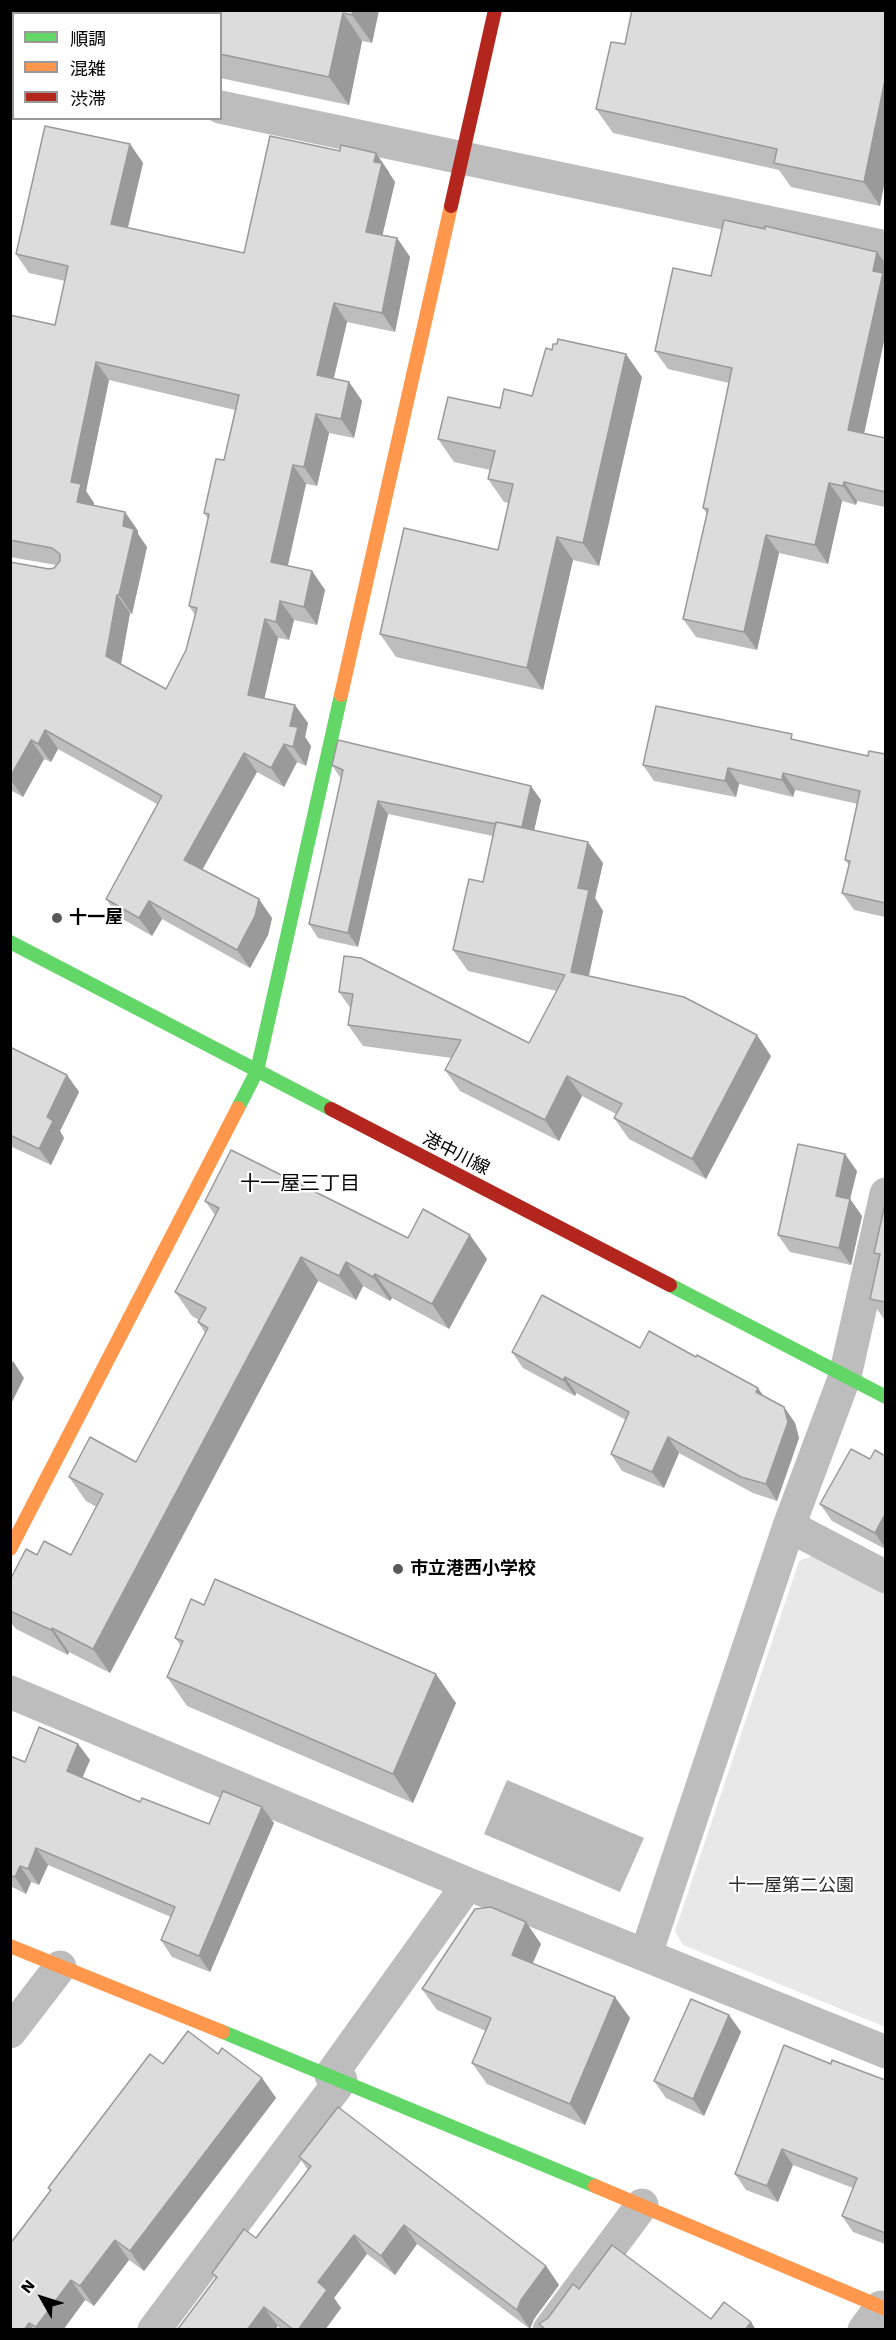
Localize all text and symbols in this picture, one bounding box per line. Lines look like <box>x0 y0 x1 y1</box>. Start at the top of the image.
legend <box>12 12 222 120</box>
text: 順調 <box>70 28 106 49</box>
text: 混雑 <box>70 58 106 79</box>
text: 渋滞 <box>70 88 106 109</box>
place label: 十一屋 <box>69 907 123 929</box>
marker: 十一屋 <box>50 911 64 925</box>
street label: 港中川線 <box>419 1128 493 1180</box>
district label: 十一屋三丁目 <box>240 1172 360 1196</box>
place label: 市立港西小学校 <box>410 1558 536 1580</box>
marker: 市立港西小学校 <box>391 1562 405 1576</box>
park label: 十一屋第二公園 <box>728 1875 854 1897</box>
north arrow <box>12 2268 72 2328</box>
text: N <box>17 2276 39 2297</box>

